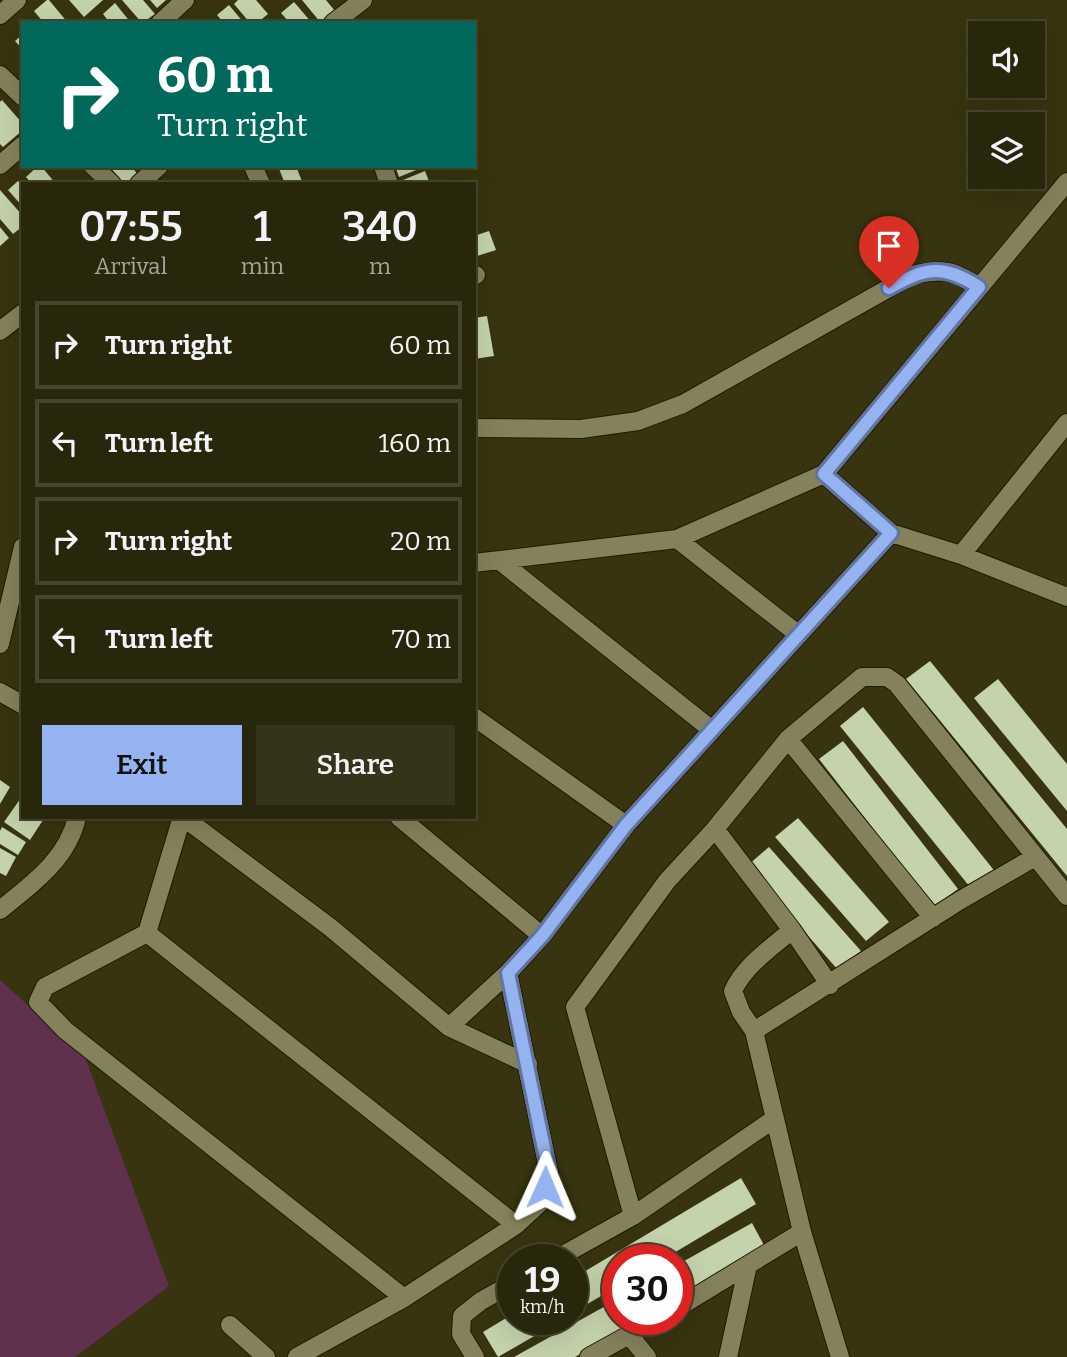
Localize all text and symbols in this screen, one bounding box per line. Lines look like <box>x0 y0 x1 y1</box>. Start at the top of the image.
map controls <box>968 21 1045 189</box>
button: sound <box>968 21 1045 98</box>
text: 60 m <box>157 46 273 105</box>
icon: right <box>42 49 133 140</box>
text: Turn right <box>157 106 308 144</box>
button: layers <box>968 112 1045 189</box>
text: 07:55 <box>79 202 183 252</box>
text: 1 <box>254 202 271 252</box>
text: 340 <box>342 202 418 252</box>
pin <box>859 216 919 288</box>
icon: arrive <box>870 227 908 265</box>
text: Arrival <box>94 252 167 280</box>
text: min <box>241 252 284 280</box>
text: m <box>369 252 391 280</box>
icon: right <box>46 326 84 364</box>
text: Turn right <box>105 330 232 361</box>
text: 60 m <box>389 330 451 361</box>
icon: left <box>46 424 84 462</box>
text: Turn left <box>105 428 213 459</box>
text: 160 m <box>379 428 451 459</box>
icon: right <box>46 522 84 560</box>
text: Turn right <box>105 526 232 557</box>
text: 20 m <box>390 526 451 557</box>
icon: left <box>46 620 84 658</box>
text: Turn left <box>105 624 213 655</box>
text: 70 m <box>392 624 451 655</box>
button: Exit <box>42 725 242 805</box>
button: Share <box>256 725 455 805</box>
position arrow <box>508 1150 582 1224</box>
speed limit sign: 30 <box>602 1244 693 1335</box>
text: 19 <box>525 1259 560 1301</box>
text: km/h <box>520 1296 565 1318</box>

